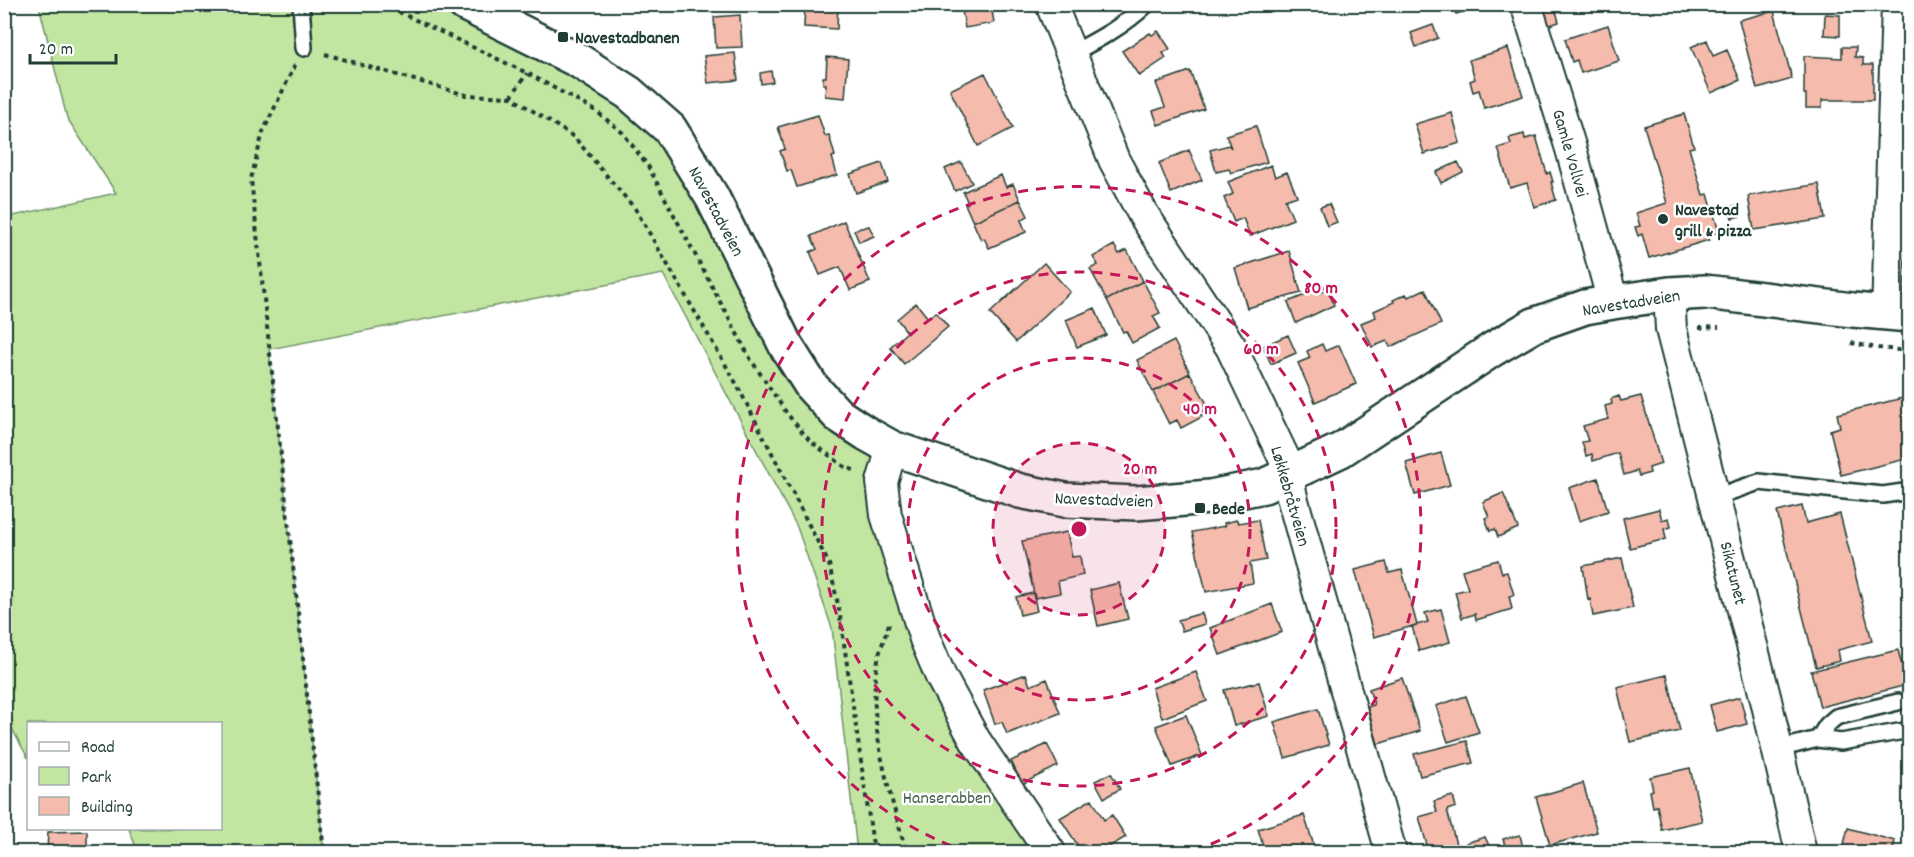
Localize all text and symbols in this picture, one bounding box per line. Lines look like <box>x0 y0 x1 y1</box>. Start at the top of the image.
scale bar <box>30 27 116 65</box>
place label: Navestadbanen <box>575 27 680 52</box>
marker: Navestadbanen <box>556 30 570 44</box>
text: 20 m <box>39 38 73 63</box>
street label: Gamle Vollvei <box>1544 107 1593 200</box>
street label: Navestadveien <box>681 163 749 262</box>
place label: Navestad grill & pizza <box>1675 199 1752 245</box>
marker: Navestad grill & pizza <box>1656 212 1670 226</box>
text: 80 m <box>1304 277 1338 302</box>
street label: Navestadveien <box>1581 284 1682 325</box>
text: 60 m <box>1243 338 1279 363</box>
text: 40 m <box>1183 398 1217 423</box>
street label: Løkkebråtveien <box>1262 444 1315 550</box>
text: 20 m <box>1123 458 1157 483</box>
street label: Navestadveien <box>1054 487 1154 516</box>
place label: Bede <box>1212 498 1245 523</box>
marker: Bede <box>1193 501 1207 515</box>
centre of rings <box>1069 519 1089 539</box>
street label: Sikatunet <box>1712 539 1752 608</box>
legend <box>27 722 222 830</box>
text: Road <box>81 736 115 761</box>
text: Park <box>81 766 112 791</box>
park label: Hanserabben <box>903 787 991 812</box>
text: Building <box>81 796 133 821</box>

